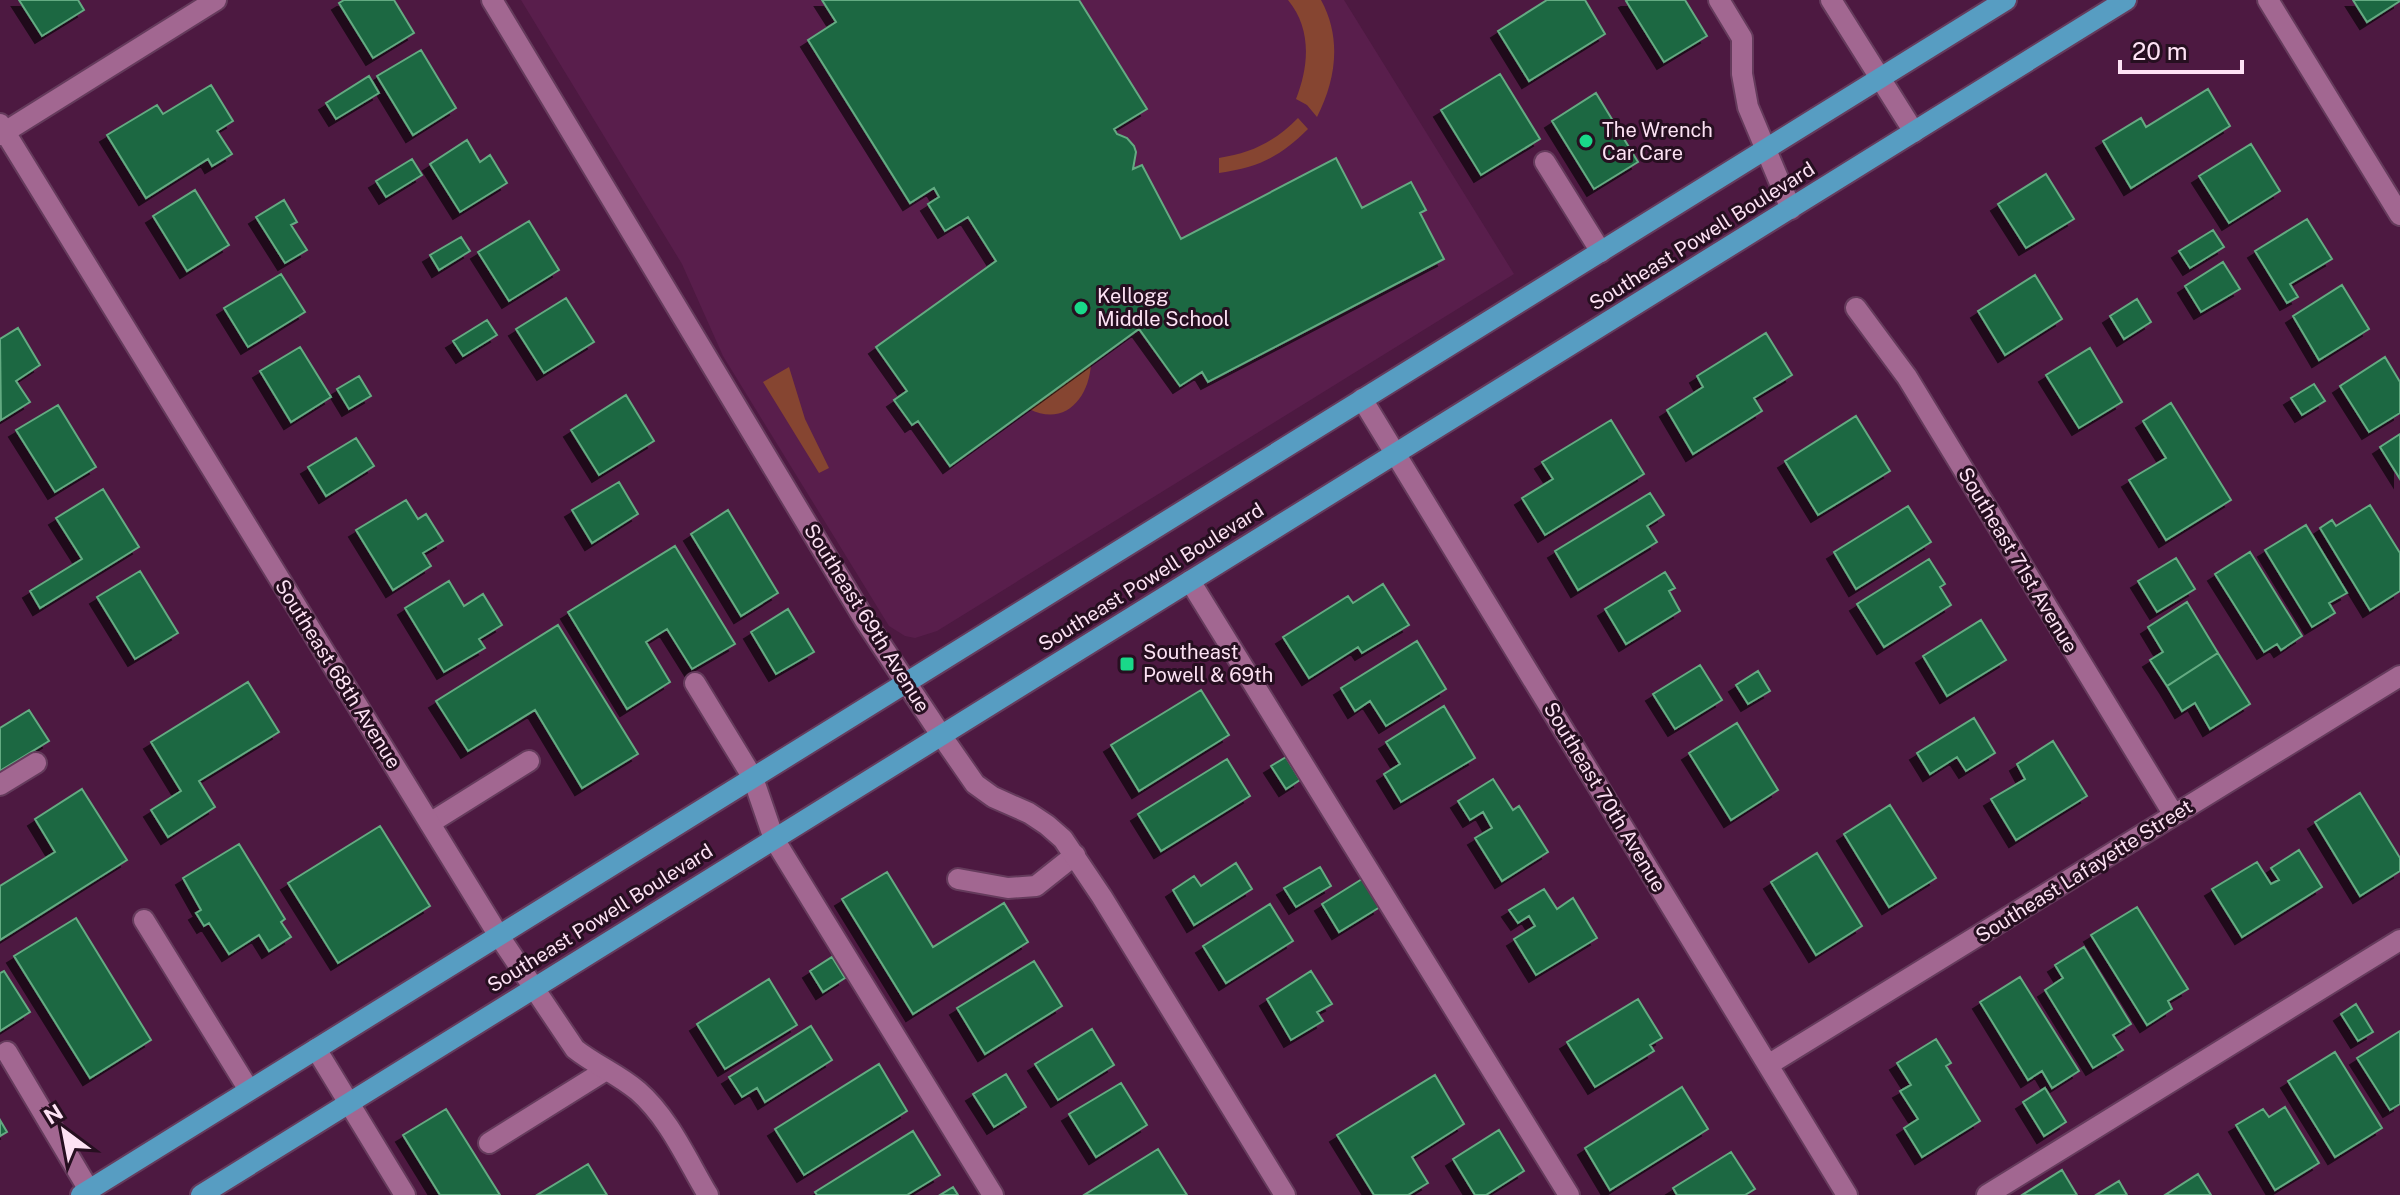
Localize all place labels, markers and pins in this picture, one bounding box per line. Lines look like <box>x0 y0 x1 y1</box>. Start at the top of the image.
place label: The Wrench Car Care <box>1602 118 1713 165</box>
marker: The Wrench Car Care <box>1577 132 1595 150</box>
place label: Kellogg Middle School <box>1097 284 1230 331</box>
marker: Kellogg Middle School <box>1072 299 1090 317</box>
place label: Southeast Powell & 69th <box>1143 640 1273 687</box>
marker: Southeast Powell & 69th <box>1118 655 1136 673</box>

